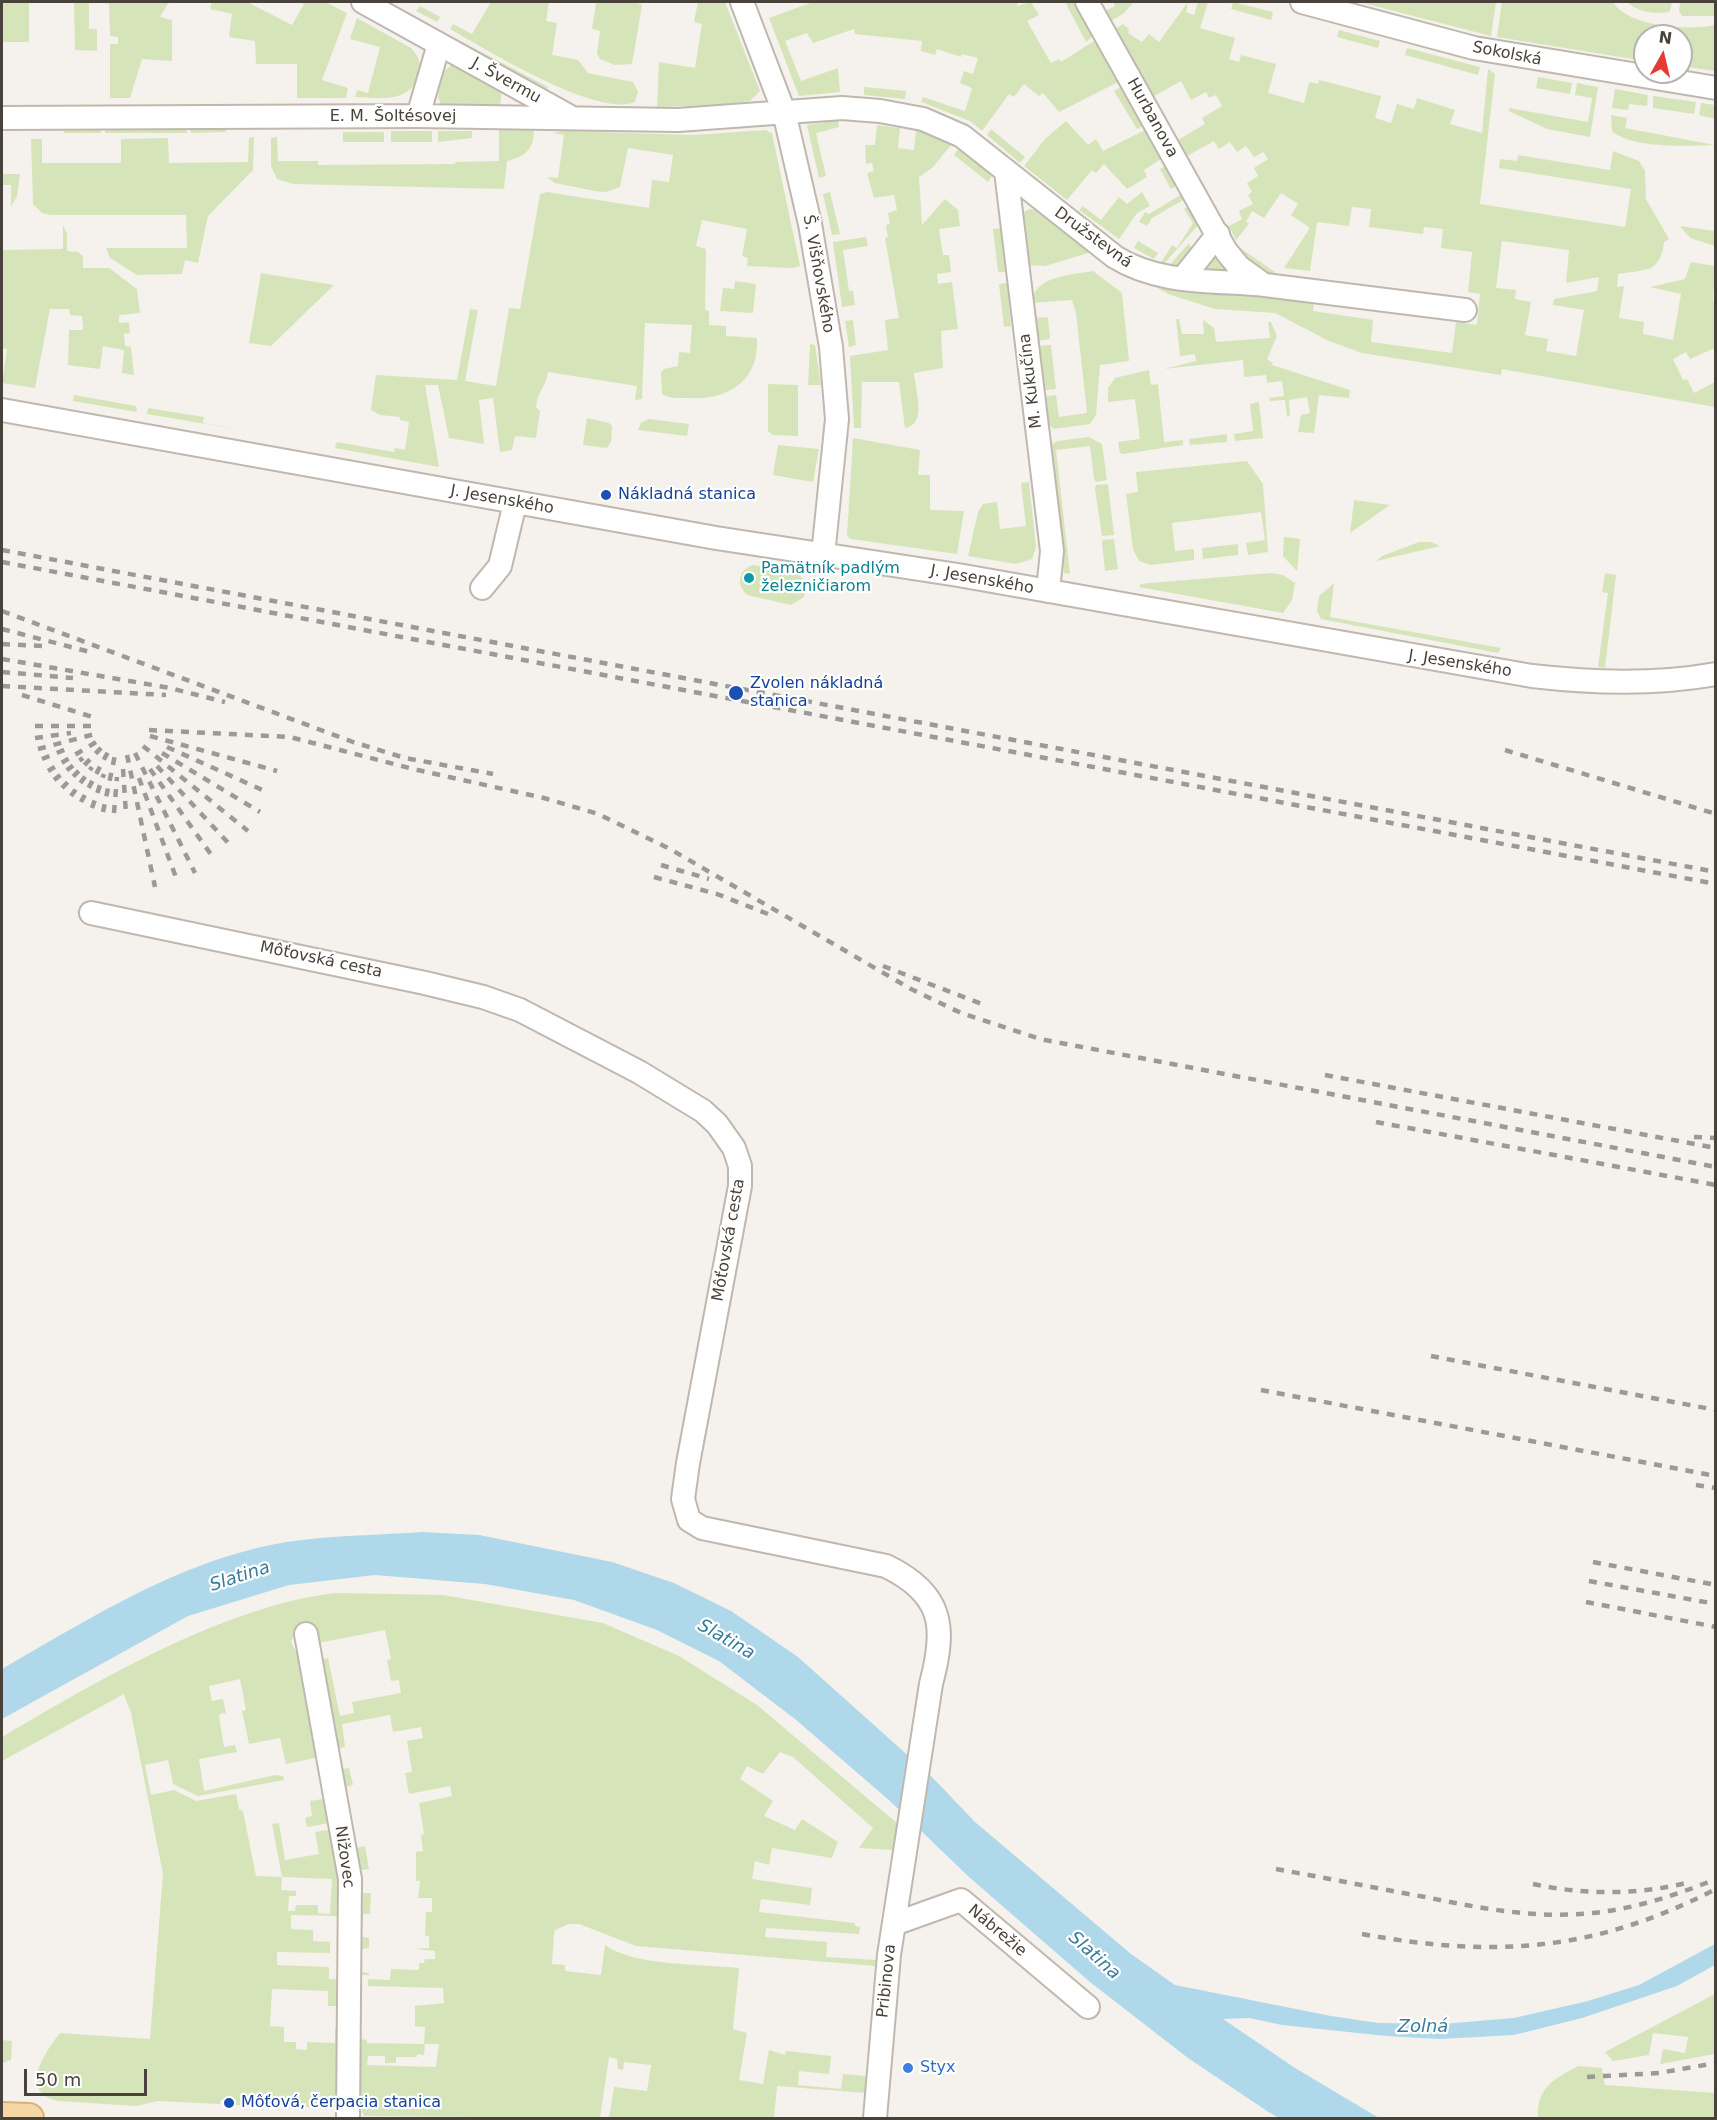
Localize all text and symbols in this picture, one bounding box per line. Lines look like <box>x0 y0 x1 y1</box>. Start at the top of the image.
north arrow <box>1633 24 1693 84</box>
text: N <box>1657 27 1673 48</box>
street label: Sokolská <box>1471 38 1543 70</box>
street label: J. Švermu <box>468 54 544 108</box>
street label: Hurbanova <box>1122 75 1182 161</box>
street label: E. M. Šoltésovej <box>330 107 456 127</box>
street label: Družstevná <box>1050 203 1136 273</box>
street label: Š. Višňovského <box>798 213 838 335</box>
street label: M. Kukučína <box>1016 332 1046 430</box>
street label: J. Jesenského <box>449 481 555 519</box>
place label: Nákladná stanica <box>618 485 756 505</box>
marker: Nákladná stanica <box>599 488 613 502</box>
place label: Pamätník padlým železničiarom <box>761 559 900 597</box>
street label: J. Jesenského <box>929 561 1035 599</box>
marker: Pamätník padlým železničiarom <box>742 571 756 585</box>
street label: J. Jesenského <box>1407 646 1513 682</box>
place label: Zvolen nákladná stanica <box>750 674 883 712</box>
marker: Zvolen nákladná stanica <box>727 684 745 702</box>
street label: Môťovská cesta <box>258 938 384 982</box>
street label: Môťovská cesta <box>709 1177 749 1303</box>
water label: Slatina <box>207 1557 273 1597</box>
water label: Slatina <box>694 1615 758 1665</box>
street label: Nižovec <box>330 1825 358 1889</box>
street label: Nábrežie <box>964 1901 1030 1961</box>
water label: Slatina <box>1064 1927 1124 1985</box>
street label: Pribinova <box>874 1943 900 2019</box>
water label: Zolná <box>1398 2016 1448 2038</box>
scale bar <box>27 2057 150 2095</box>
place label: Styx <box>920 2058 955 2078</box>
marker: Styx <box>901 2061 915 2075</box>
text: 50 m <box>35 2069 81 2090</box>
place label: Môťová, čerpacia stanica <box>241 2093 441 2113</box>
marker: Môťová, čerpacia stanica <box>222 2096 236 2110</box>

